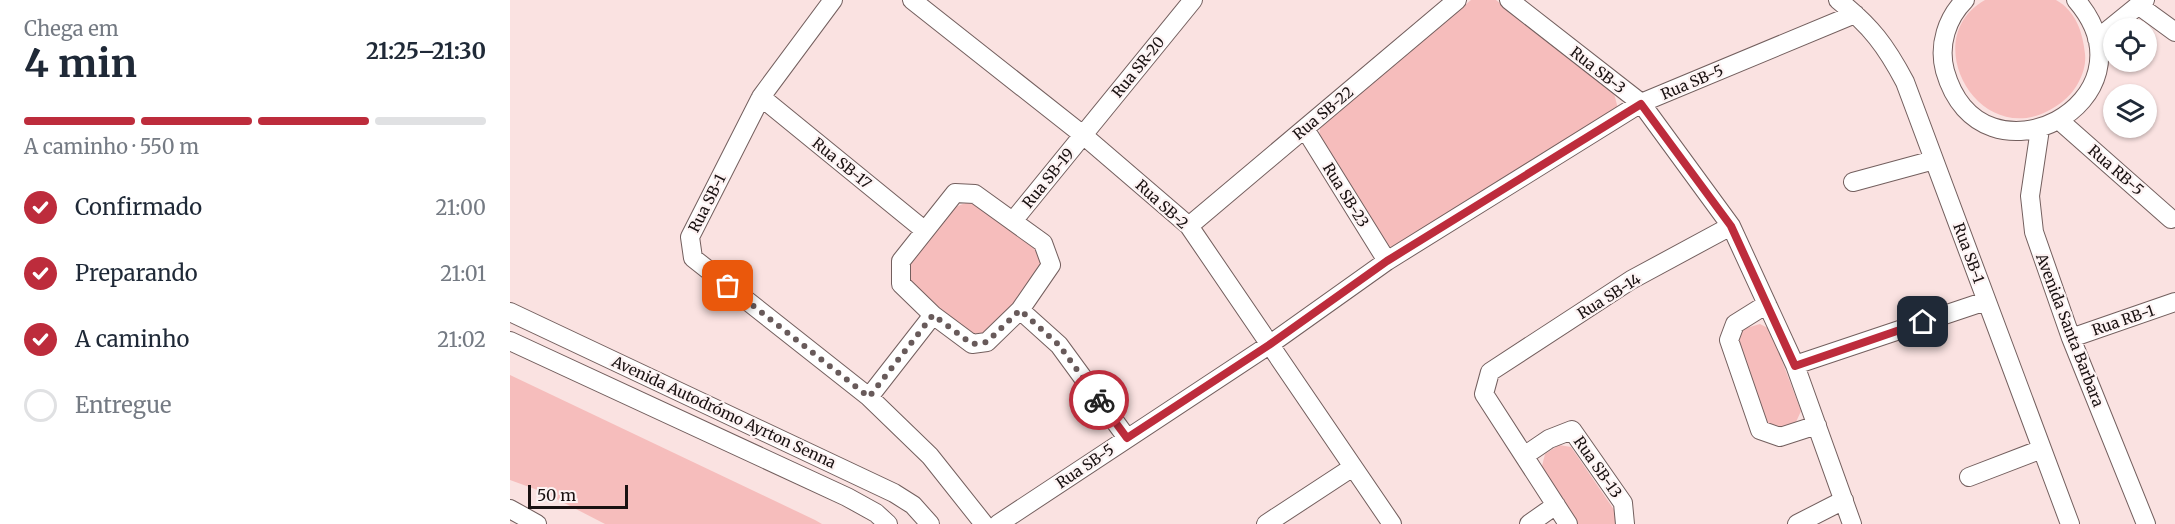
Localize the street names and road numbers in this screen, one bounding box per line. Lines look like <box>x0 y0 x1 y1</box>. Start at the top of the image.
street label: Rua SR-20 <box>1108 33 1168 101</box>
street label: Rua SB-3 <box>1567 43 1629 97</box>
street label: Rua SB-5 <box>1658 60 1726 104</box>
street label: Rua SB-22 <box>1289 82 1357 144</box>
street label: Rua SB-17 <box>809 133 876 193</box>
street label: Rua RB-5 <box>2084 141 2148 199</box>
street label: Rua SB-19 <box>1018 144 1078 212</box>
street label: Rua SB-23 <box>1319 159 1373 231</box>
street label: Rua SB-1 <box>684 170 730 235</box>
street label: Rua SB-2 <box>1132 175 1192 233</box>
street label: Rua SB-1 <box>1949 220 1989 286</box>
street label: Avenida Santa Barbara <box>2032 250 2108 409</box>
street label: Rua SB-14 <box>1574 269 1644 323</box>
street label: Rua RB-1 <box>2089 300 2157 340</box>
street label: Avenida Autodrómo Ayrton Senna <box>608 351 839 472</box>
street label: Rua SB-13 <box>1570 432 1626 502</box>
street label: Rua SB-5 <box>1052 440 1118 492</box>

